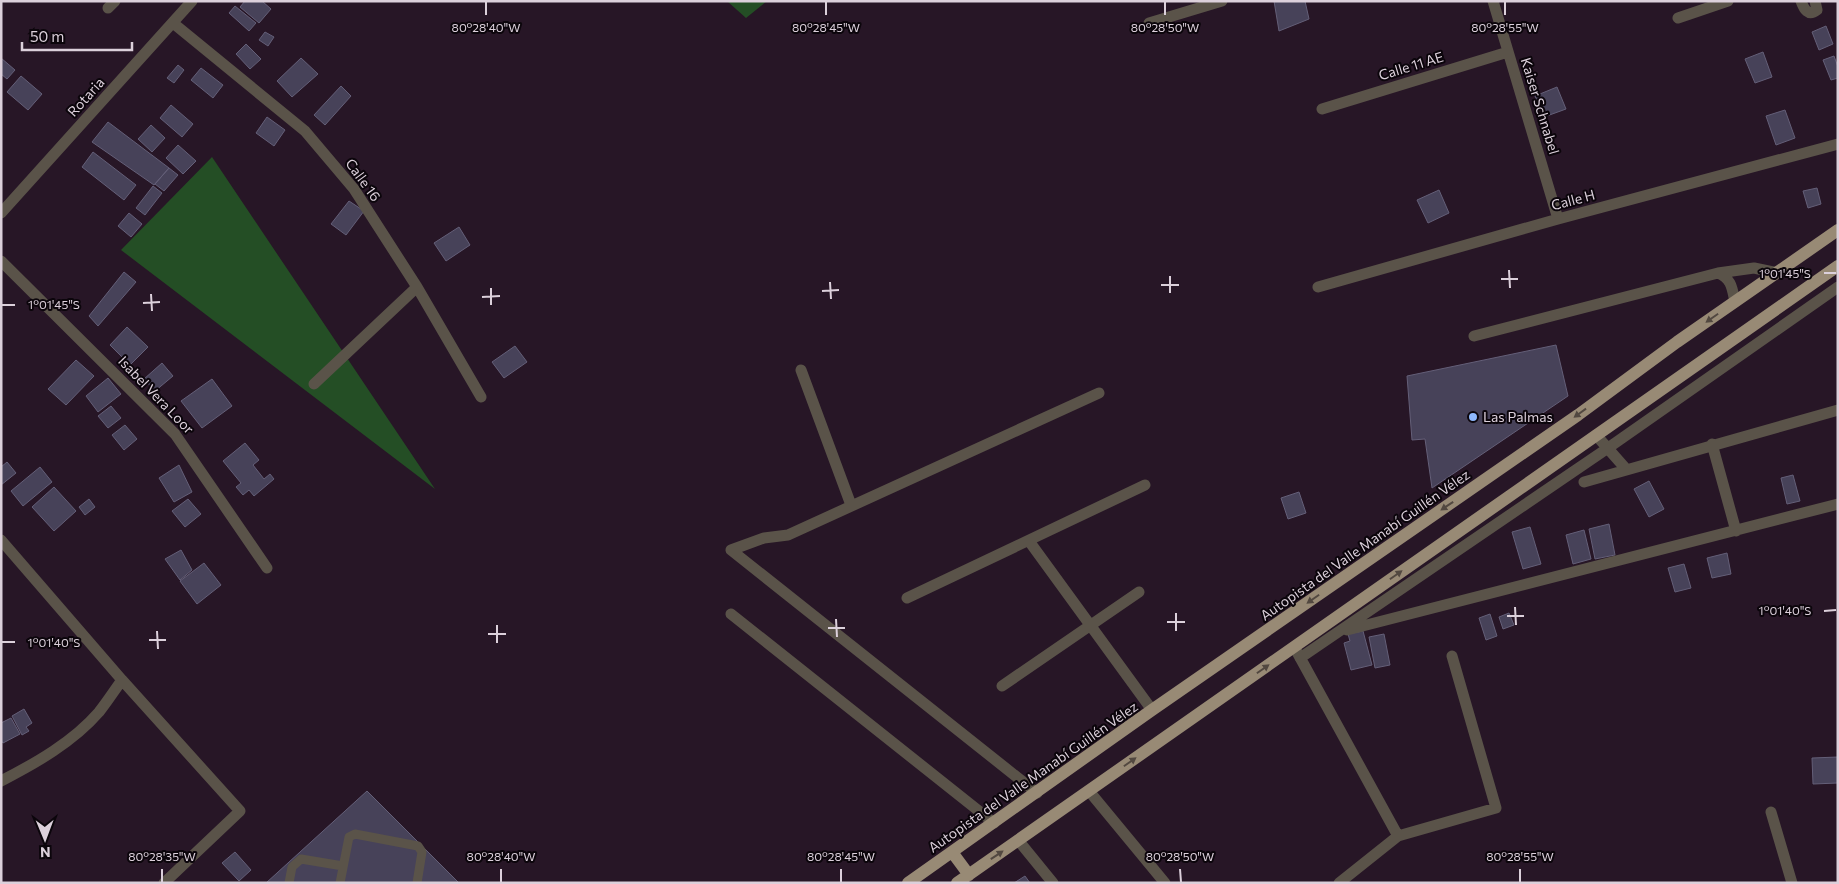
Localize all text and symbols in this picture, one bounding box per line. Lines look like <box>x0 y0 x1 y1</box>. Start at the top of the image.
scale bar <box>22 20 132 52</box>
text: 80°28'40"W <box>452 20 520 34</box>
text: 80°28'45"W <box>792 20 860 34</box>
text: 80°28'50"W <box>1131 20 1199 34</box>
text: 80°28'55"W <box>1471 20 1539 34</box>
text: 50 m <box>30 27 64 45</box>
street label: Calle 11 AE <box>1376 48 1445 83</box>
street label: Kaiser Schnabel <box>1518 56 1563 156</box>
street label: Rotaria <box>64 74 108 120</box>
street label: Calle 16 <box>342 155 385 204</box>
street label: Calle H <box>1549 186 1597 213</box>
text: 1°01'45"S <box>1759 266 1811 280</box>
text: 1°01'45"S <box>28 297 80 311</box>
one-way arrow <box>1705 313 1719 323</box>
street label: Isabel Vera Loor <box>115 352 198 437</box>
place label: Las Palmas <box>1483 408 1553 425</box>
one-way arrow <box>1573 408 1587 418</box>
marker: Las Palmas <box>1467 411 1479 423</box>
street label: Autopista del Valle Manabí Guillén Vélez <box>1257 465 1473 624</box>
one-way arrow <box>1440 501 1453 511</box>
one-way arrow <box>1389 570 1403 580</box>
one-way arrow <box>1306 594 1320 604</box>
text: 1°01'40"S <box>1759 603 1811 617</box>
text: 1°01'40"S <box>28 635 80 649</box>
one-way arrow <box>1256 664 1270 674</box>
street label: Autopista del Valle Manabí Guillén Vélez <box>925 697 1141 856</box>
one-way arrow <box>1123 757 1137 767</box>
north arrow <box>20 814 70 864</box>
text: N <box>40 844 51 861</box>
text: 80°28'35"W <box>128 849 196 863</box>
text: 80°28'40"W <box>467 849 535 863</box>
text: 80°28'45"W <box>807 849 875 863</box>
text: 80°28'50"W <box>1146 849 1214 863</box>
text: 80°28'55"W <box>1486 849 1554 863</box>
one-way arrow <box>990 850 1003 860</box>

